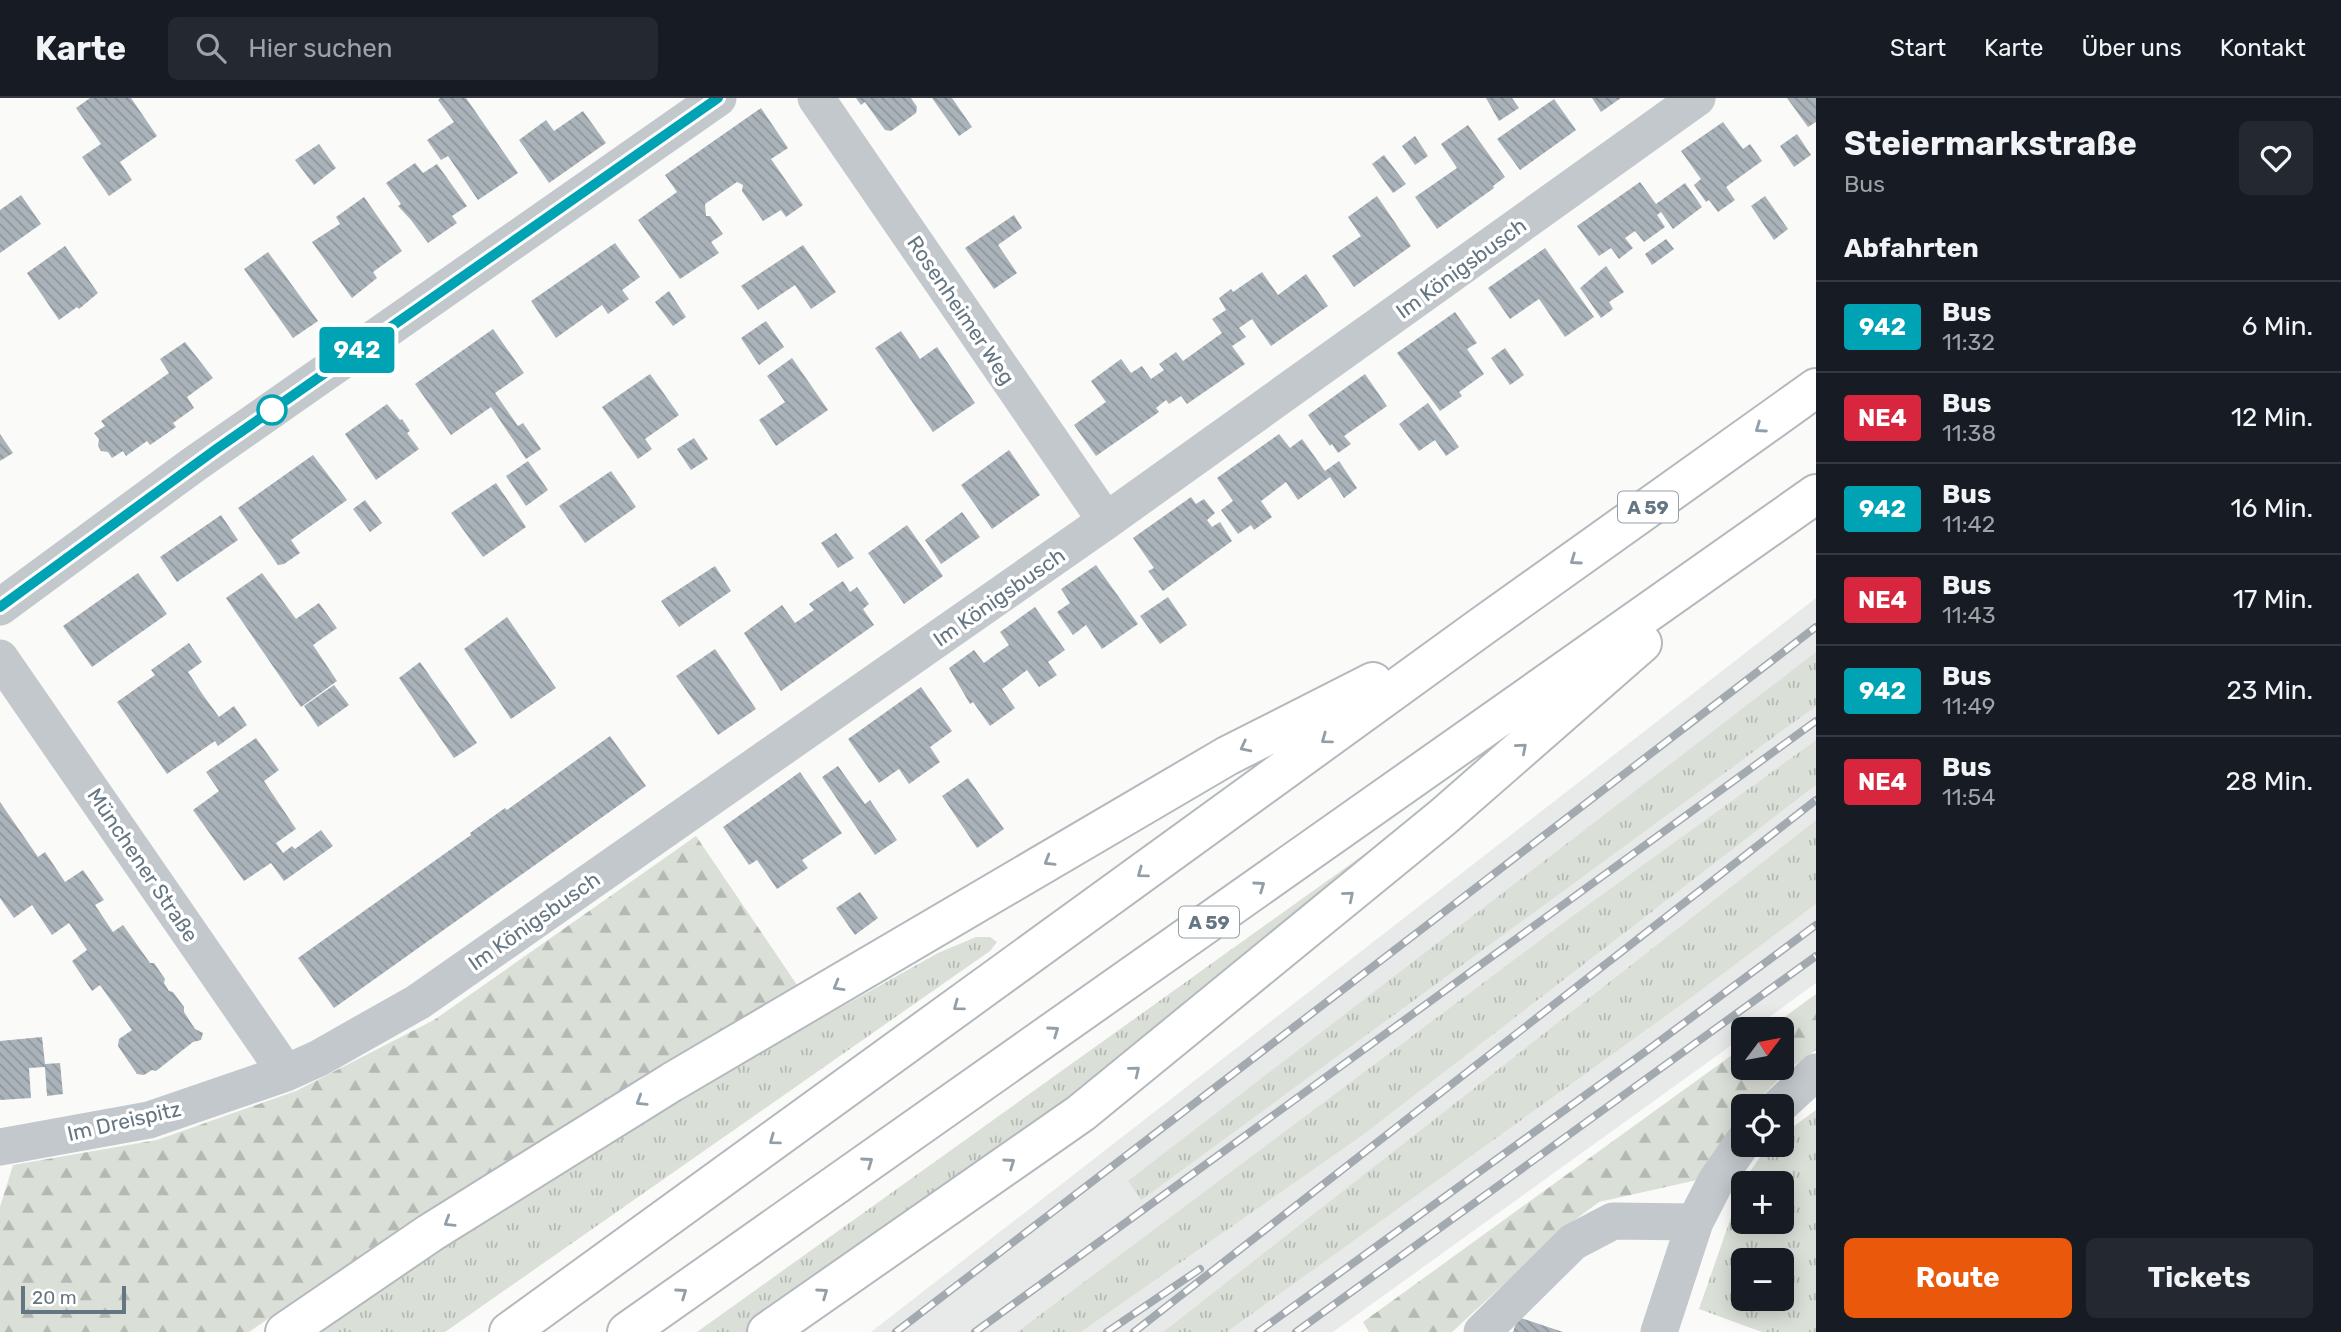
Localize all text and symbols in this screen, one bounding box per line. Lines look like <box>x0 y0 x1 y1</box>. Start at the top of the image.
search box <box>168 17 658 80</box>
text: Karte <box>35 29 126 68</box>
icon: search <box>192 29 230 67</box>
text: Hier suchen <box>248 33 393 64</box>
text: Start <box>1890 34 1946 62</box>
text: Karte <box>1984 34 2044 62</box>
text: Über uns <box>2082 34 2182 62</box>
text: Kontakt <box>2220 34 2306 62</box>
button: heart <box>2239 121 2313 195</box>
text: Steiermarkstraße <box>1844 124 2137 163</box>
text: Bus <box>1844 170 1885 198</box>
street label: Im Königsbusch <box>1391 212 1531 324</box>
street label: Rosenheimer Weg <box>902 231 1020 389</box>
text: Abfahrten <box>1844 233 1979 264</box>
text: Bus <box>1942 297 1991 328</box>
text: 6 Min. <box>2242 311 2313 342</box>
text: 942 <box>1859 313 1906 341</box>
line badge: 942 <box>317 327 397 373</box>
text: 11:32 <box>1942 328 1995 356</box>
text: 942 <box>333 336 381 364</box>
text: Bus <box>1942 388 1991 419</box>
unlabelled marker <box>257 395 287 425</box>
text: 12 Min. <box>2231 402 2313 433</box>
text: NE4 <box>1858 404 1907 432</box>
one-way arrow <box>1755 419 1768 432</box>
text: 11:38 <box>1942 419 1996 447</box>
text: Bus <box>1942 479 1991 510</box>
road number: A 59 <box>1618 492 1678 522</box>
text: 16 Min. <box>2231 493 2313 524</box>
text: 942 <box>1859 495 1906 523</box>
text: 11:42 <box>1942 510 1995 538</box>
street label: Im Königsbusch <box>928 542 1070 652</box>
one-way arrow <box>1570 551 1583 564</box>
text: Bus <box>1942 570 1991 601</box>
text: 17 Min. <box>2233 584 2313 615</box>
text: NE4 <box>1858 586 1907 614</box>
text: 11:43 <box>1942 601 1996 629</box>
text: Bus <box>1942 661 1991 692</box>
text: 23 Min. <box>2226 675 2313 706</box>
text: 942 <box>1859 677 1906 705</box>
text: 11:49 <box>1942 692 1995 720</box>
one-way arrow <box>1321 731 1334 743</box>
one-way arrow <box>1240 738 1252 752</box>
one-way arrow <box>1514 744 1527 756</box>
text: Bus <box>1942 752 1991 783</box>
text: 28 Min. <box>2226 766 2313 797</box>
text: NE4 <box>1858 768 1907 796</box>
street label: Münchener Straße <box>82 783 204 947</box>
text: 11:54 <box>1942 783 1996 811</box>
one-way arrow <box>1043 853 1056 866</box>
one-way arrow <box>1137 864 1150 877</box>
street label: Im Königsbusch <box>463 866 605 976</box>
one-way arrow <box>1252 882 1265 894</box>
one-way arrow <box>1340 892 1353 904</box>
road number: A 59 <box>1179 906 1239 937</box>
one-way arrow <box>832 978 845 991</box>
one-way arrow <box>953 998 966 1010</box>
north arrow <box>1731 1017 1794 1080</box>
map controls <box>1731 1017 1794 1311</box>
one-way arrow <box>1046 1027 1059 1039</box>
one-way arrow <box>1127 1066 1139 1079</box>
one-way arrow <box>636 1092 649 1105</box>
button: locate <box>1731 1094 1794 1157</box>
street label: Im Dreispitz <box>65 1096 183 1146</box>
one-way arrow <box>769 1132 782 1144</box>
one-way arrow <box>860 1158 873 1170</box>
one-way arrow <box>1002 1159 1015 1171</box>
button: + <box>1731 1171 1794 1234</box>
one-way arrow <box>443 1213 456 1226</box>
button: Route <box>1844 1238 2072 1318</box>
button: Tickets <box>2086 1238 2313 1318</box>
button: − <box>1731 1248 1794 1311</box>
scale bar <box>21 1283 126 1315</box>
text: 20 m <box>32 1286 77 1309</box>
one-way arrow <box>674 1289 687 1301</box>
one-way arrow <box>815 1289 828 1301</box>

